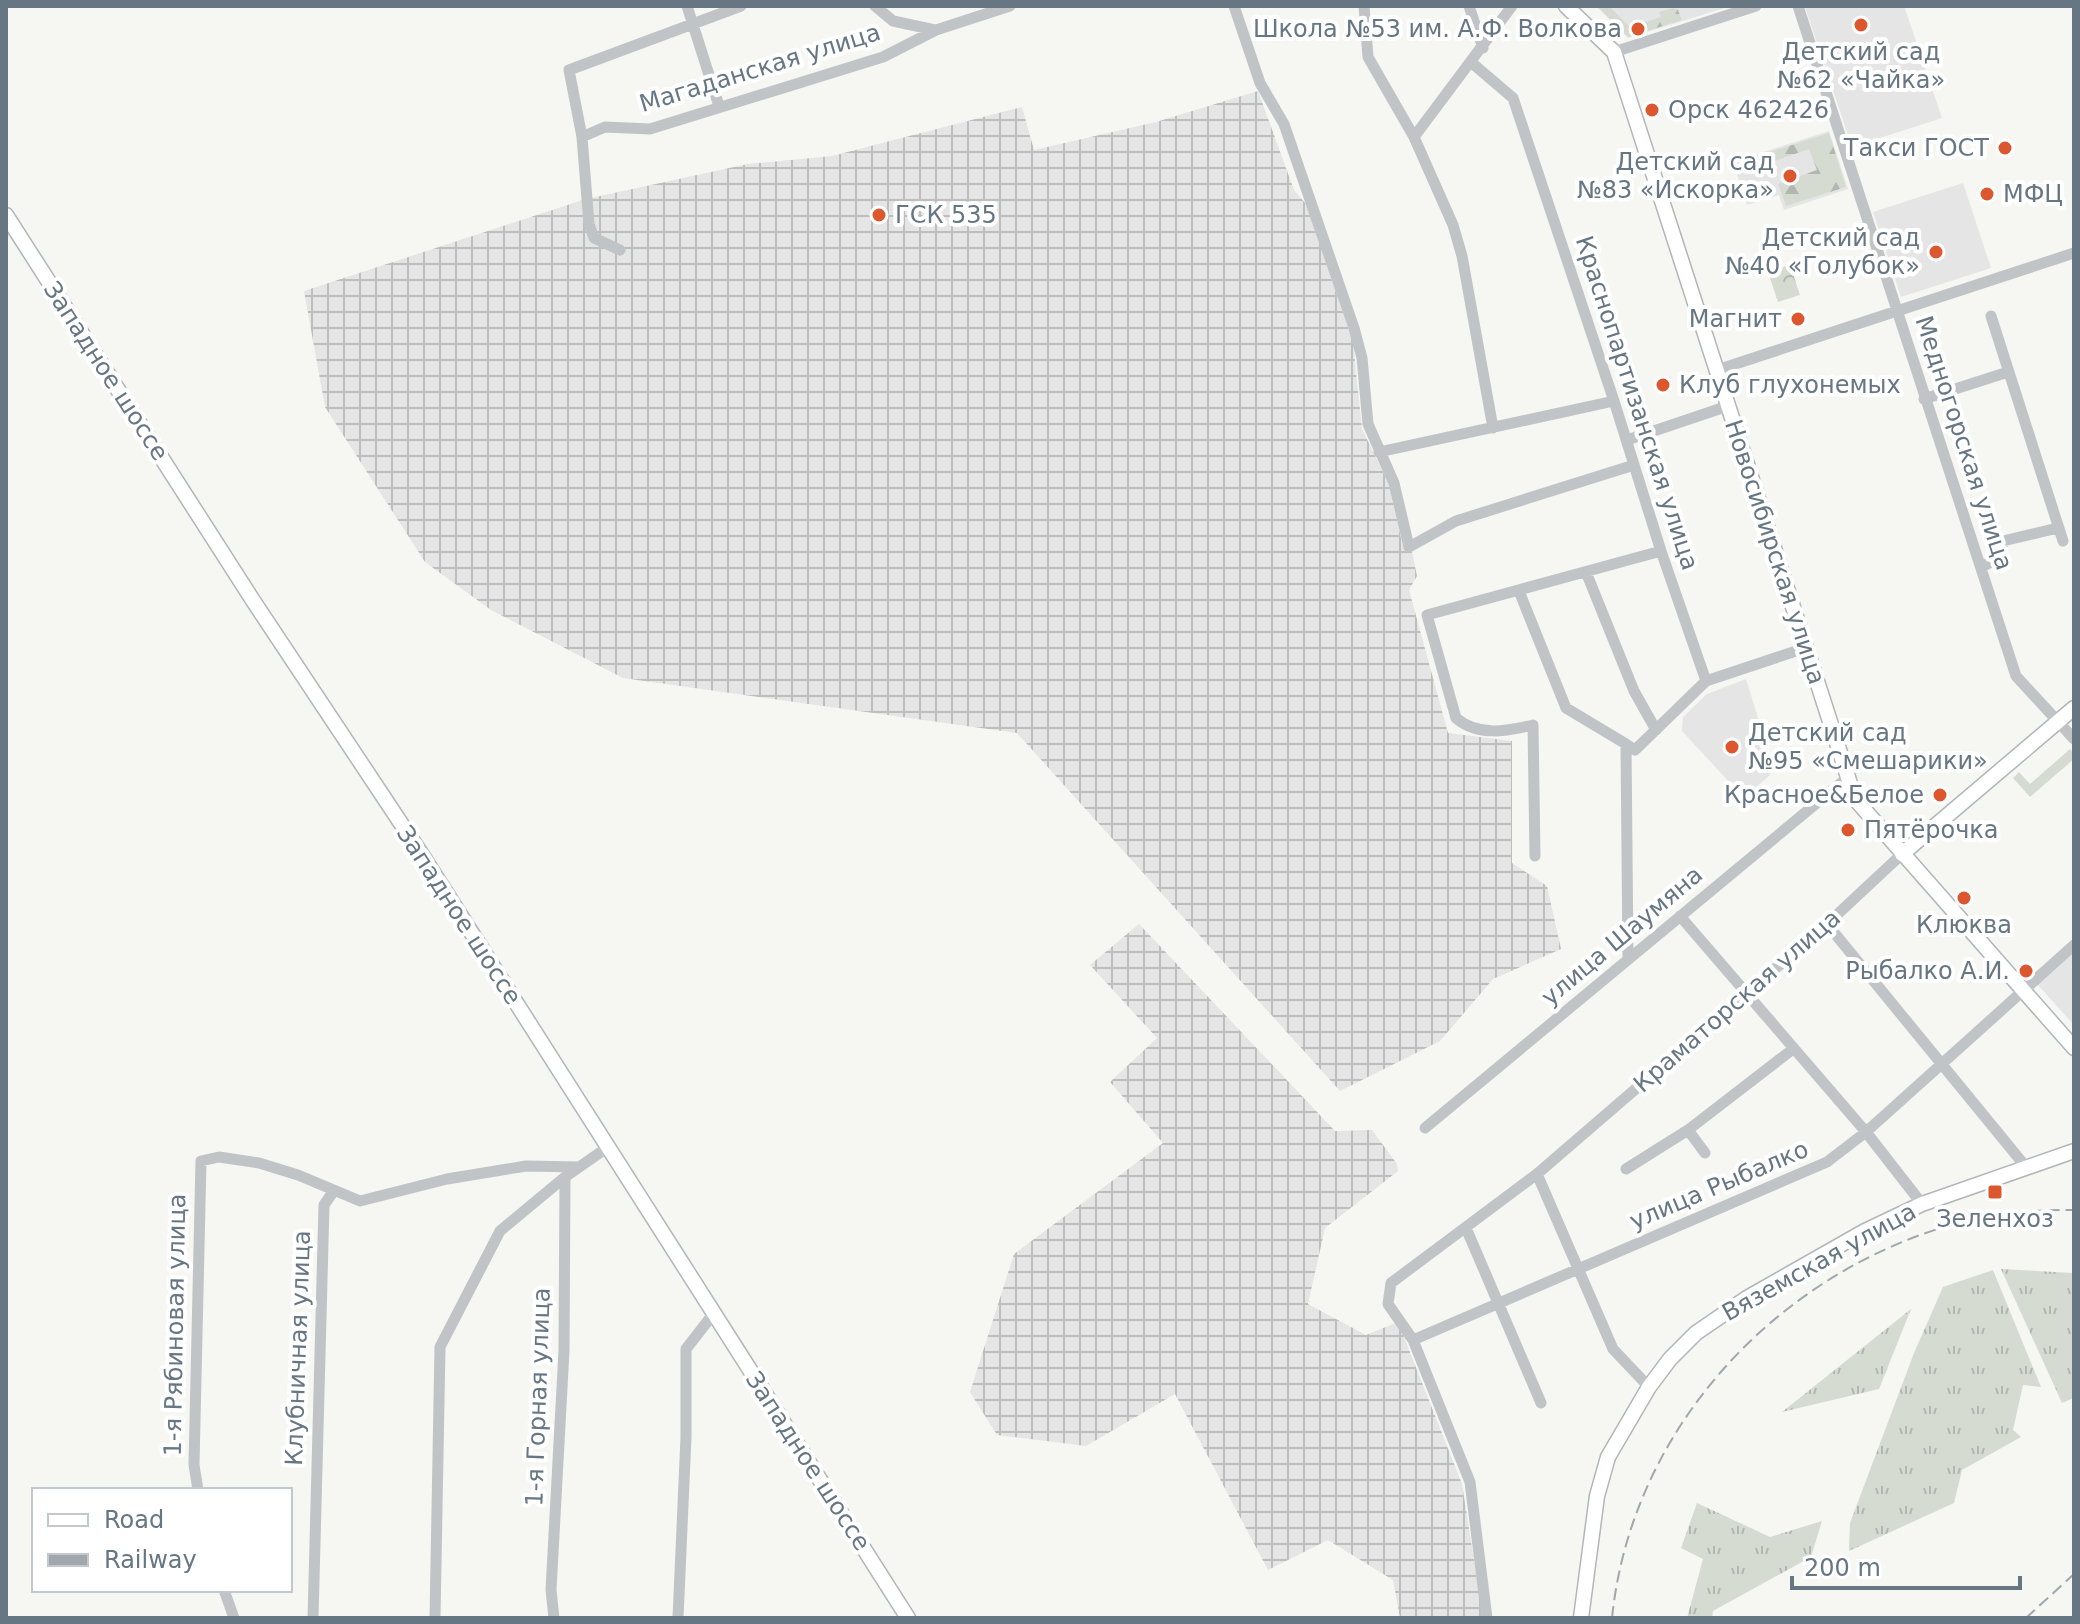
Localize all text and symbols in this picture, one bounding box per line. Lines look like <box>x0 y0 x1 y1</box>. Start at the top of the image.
place label: Школа №53 им. А.Ф. Волкова <box>1253 15 1622 43</box>
marker: Детский сад №62 «Чайка» <box>1852 16 1870 34</box>
street label: Магаданская улица <box>636 18 884 118</box>
marker: Школа №53 им. А.Ф. Волкова <box>1629 20 1647 38</box>
place label: Детский сад №62 «Чайка» <box>1777 38 1945 94</box>
place label: Орск 462426 <box>1668 96 1829 124</box>
marker: Орск 462426 <box>1643 101 1661 119</box>
place label: Такси ГОСТ <box>1843 134 1989 162</box>
marker: Такси ГОСТ <box>1996 139 2014 157</box>
place label: Детский сад №83 «Искорка» <box>1577 148 1774 204</box>
marker: Детский сад №83 «Искорка» <box>1781 167 1799 185</box>
place label: МФЦ <box>2003 180 2063 208</box>
marker: МФЦ <box>1978 185 1996 203</box>
place label: ГСК 535 <box>895 201 997 229</box>
marker: ГСК 535 <box>870 206 888 224</box>
place label: Детский сад №40 «Голубок» <box>1725 224 1920 280</box>
street label: Краснопартизанская улица <box>1570 232 1704 574</box>
marker: Детский сад №40 «Голубок» <box>1927 243 1945 261</box>
street label: Западное шоссе <box>38 276 174 466</box>
place label: Магнит <box>1689 305 1782 333</box>
marker: Магнит <box>1789 310 1807 328</box>
street label: Медногорская улица <box>1910 312 2018 574</box>
place label: Клуб глухонемых <box>1679 371 1901 399</box>
marker: Клуб глухонемых <box>1654 376 1672 394</box>
street label: Новосибирская улица <box>1719 416 1831 688</box>
place label: Детский сад №95 «Смешарики» <box>1748 719 1988 775</box>
marker: Детский сад №95 «Смешарики» <box>1723 738 1741 756</box>
place label: Красное&Белое <box>1724 781 1924 809</box>
marker: Красное&Белое <box>1931 786 1949 804</box>
place label: Пятёрочка <box>1864 816 1999 844</box>
street label: Западное шоссе <box>391 820 527 1010</box>
marker: Пятёрочка <box>1839 821 1857 839</box>
street label: улица Шаумяна <box>1536 861 1708 1011</box>
marker: Клюква <box>1955 889 1973 907</box>
street label: Краматорская улица <box>1628 904 1846 1098</box>
place label: Клюква <box>1916 911 2012 939</box>
place label: Рыбалко А.И. <box>1845 957 2010 985</box>
marker: Рыбалко А.И. <box>2017 962 2035 980</box>
street label: улица Рыбалко <box>1625 1135 1813 1235</box>
marker: Зеленхоз <box>1986 1183 2004 1201</box>
street label: 1-я Рябиновая улица <box>159 1193 191 1457</box>
street label: Вяземская улица <box>1717 1197 1921 1327</box>
place label: Зеленхоз <box>1936 1205 2054 1233</box>
street label: Клубничная улица <box>280 1230 316 1466</box>
street label: 1-я Горная улица <box>520 1287 556 1507</box>
street label: Западное шоссе <box>740 1366 876 1556</box>
legend <box>32 1488 292 1592</box>
text: Road <box>104 1506 164 1534</box>
scale bar <box>1792 1540 2020 1590</box>
text: Railway <box>104 1546 197 1574</box>
text: 200 m <box>1804 1554 1881 1582</box>

